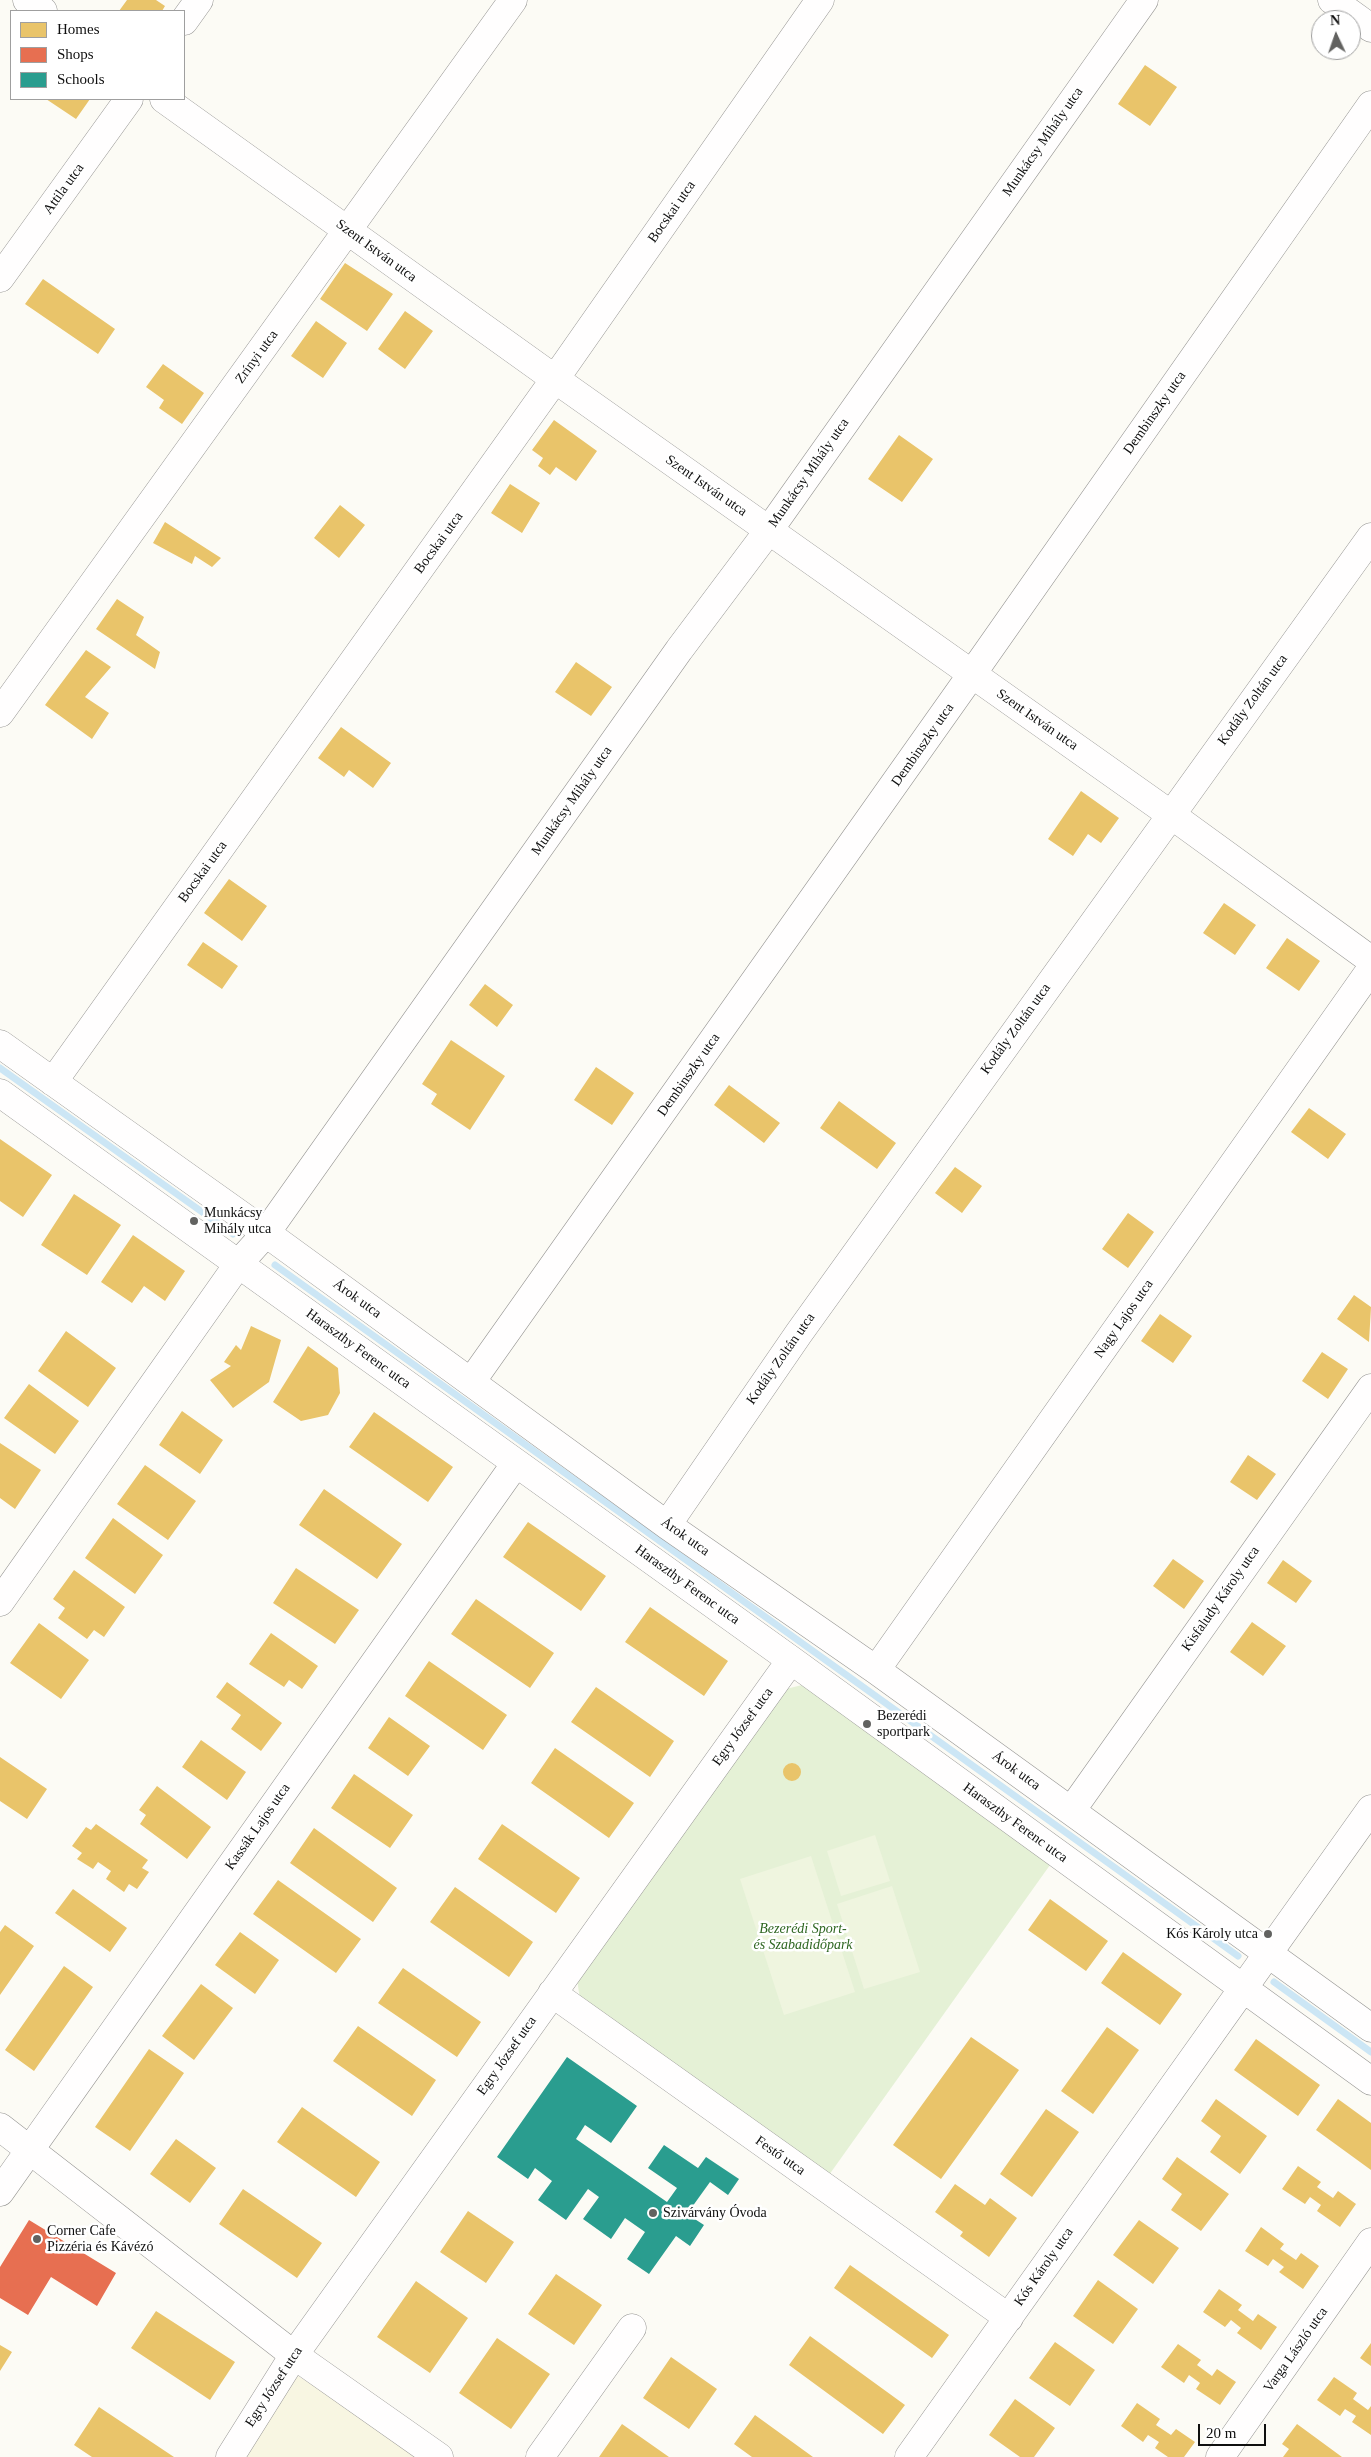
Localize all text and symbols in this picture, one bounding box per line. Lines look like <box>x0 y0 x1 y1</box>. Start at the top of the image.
legend <box>10 10 185 100</box>
north arrow <box>1311 10 1361 60</box>
text: N <box>1330 13 1341 28</box>
text: Homes <box>57 21 100 37</box>
text: Shops <box>57 46 94 62</box>
text: Schools <box>57 71 105 87</box>
street label: Munkácsy Mihály utca <box>999 84 1087 200</box>
street label: Attila utca <box>40 160 88 218</box>
street label: Bocskai utca <box>644 178 700 246</box>
street label: Szent István utca <box>332 216 420 286</box>
street label: Zrínyi utca <box>232 327 282 387</box>
street label: Dembinszky utca <box>1120 368 1190 458</box>
street label: Munkácsy Mihály utca <box>765 415 853 531</box>
street label: Szent István utca <box>662 452 750 520</box>
street label: Bocskai utca <box>411 509 467 577</box>
street label: Kodály Zoltán utca <box>1214 651 1292 749</box>
street label: Szent István utca <box>993 686 1081 754</box>
street label: Dembinszky utca <box>888 700 958 790</box>
street label: Munkácsy Mihály utca <box>528 743 616 859</box>
street label: Bocskai utca <box>175 838 231 906</box>
street label: Kodály Zoltán utca <box>977 980 1055 1078</box>
street label: Dembinszky utca <box>654 1030 724 1120</box>
place label: Munkácsy Mihály utca <box>204 1205 271 1238</box>
marker: Munkácsy Mihály utca <box>188 1215 200 1227</box>
street label: Árok utca <box>330 1276 384 1322</box>
street label: Nagy Lajos utca <box>1091 1277 1157 1361</box>
street label: Haraszthy Ferenc utca <box>302 1305 414 1393</box>
street label: Kodály Zoltán utca <box>743 1310 819 1408</box>
street label: Árok utca <box>657 1514 713 1560</box>
street label: Haraszthy Ferenc utca <box>631 1541 743 1629</box>
street label: Kisfaludy Károly utca <box>1178 1543 1264 1655</box>
street label: Egry József utca <box>709 1685 777 1769</box>
place label: Bezerédi sportpark <box>877 1708 930 1740</box>
marker: Bezerédi sportpark <box>861 1718 873 1730</box>
street label: Árok utca <box>989 1748 1043 1794</box>
street label: Haraszthy Ferenc utca <box>959 1779 1071 1867</box>
street label: Kassák Lajos utca <box>222 1780 294 1874</box>
park label: Bezerédi Sport- és Szabadidőpark <box>753 1921 853 1954</box>
place label: Kós Károly utca <box>1166 1926 1258 1942</box>
marker: Kós Károly utca <box>1262 1928 1274 1940</box>
street label: Egry József utca <box>474 2013 540 2099</box>
street label: Festő utca <box>752 2133 808 2179</box>
place label: Szivárvány Óvoda <box>663 2205 767 2221</box>
marker: Szivárvány Óvoda <box>647 2207 659 2219</box>
place label: Corner Cafe Pizzéria és Kávézó <box>47 2223 153 2256</box>
street label: Kós Károly utca <box>1011 2225 1077 2309</box>
marker: Corner Cafe Pizzéria és Kávézó <box>31 2233 43 2245</box>
street label: Varga László utca <box>1260 2304 1332 2396</box>
street label: Egry József utca <box>242 2344 306 2430</box>
scale bar <box>1201 2414 1268 2446</box>
text: 20 m <box>1206 2425 1236 2441</box>

